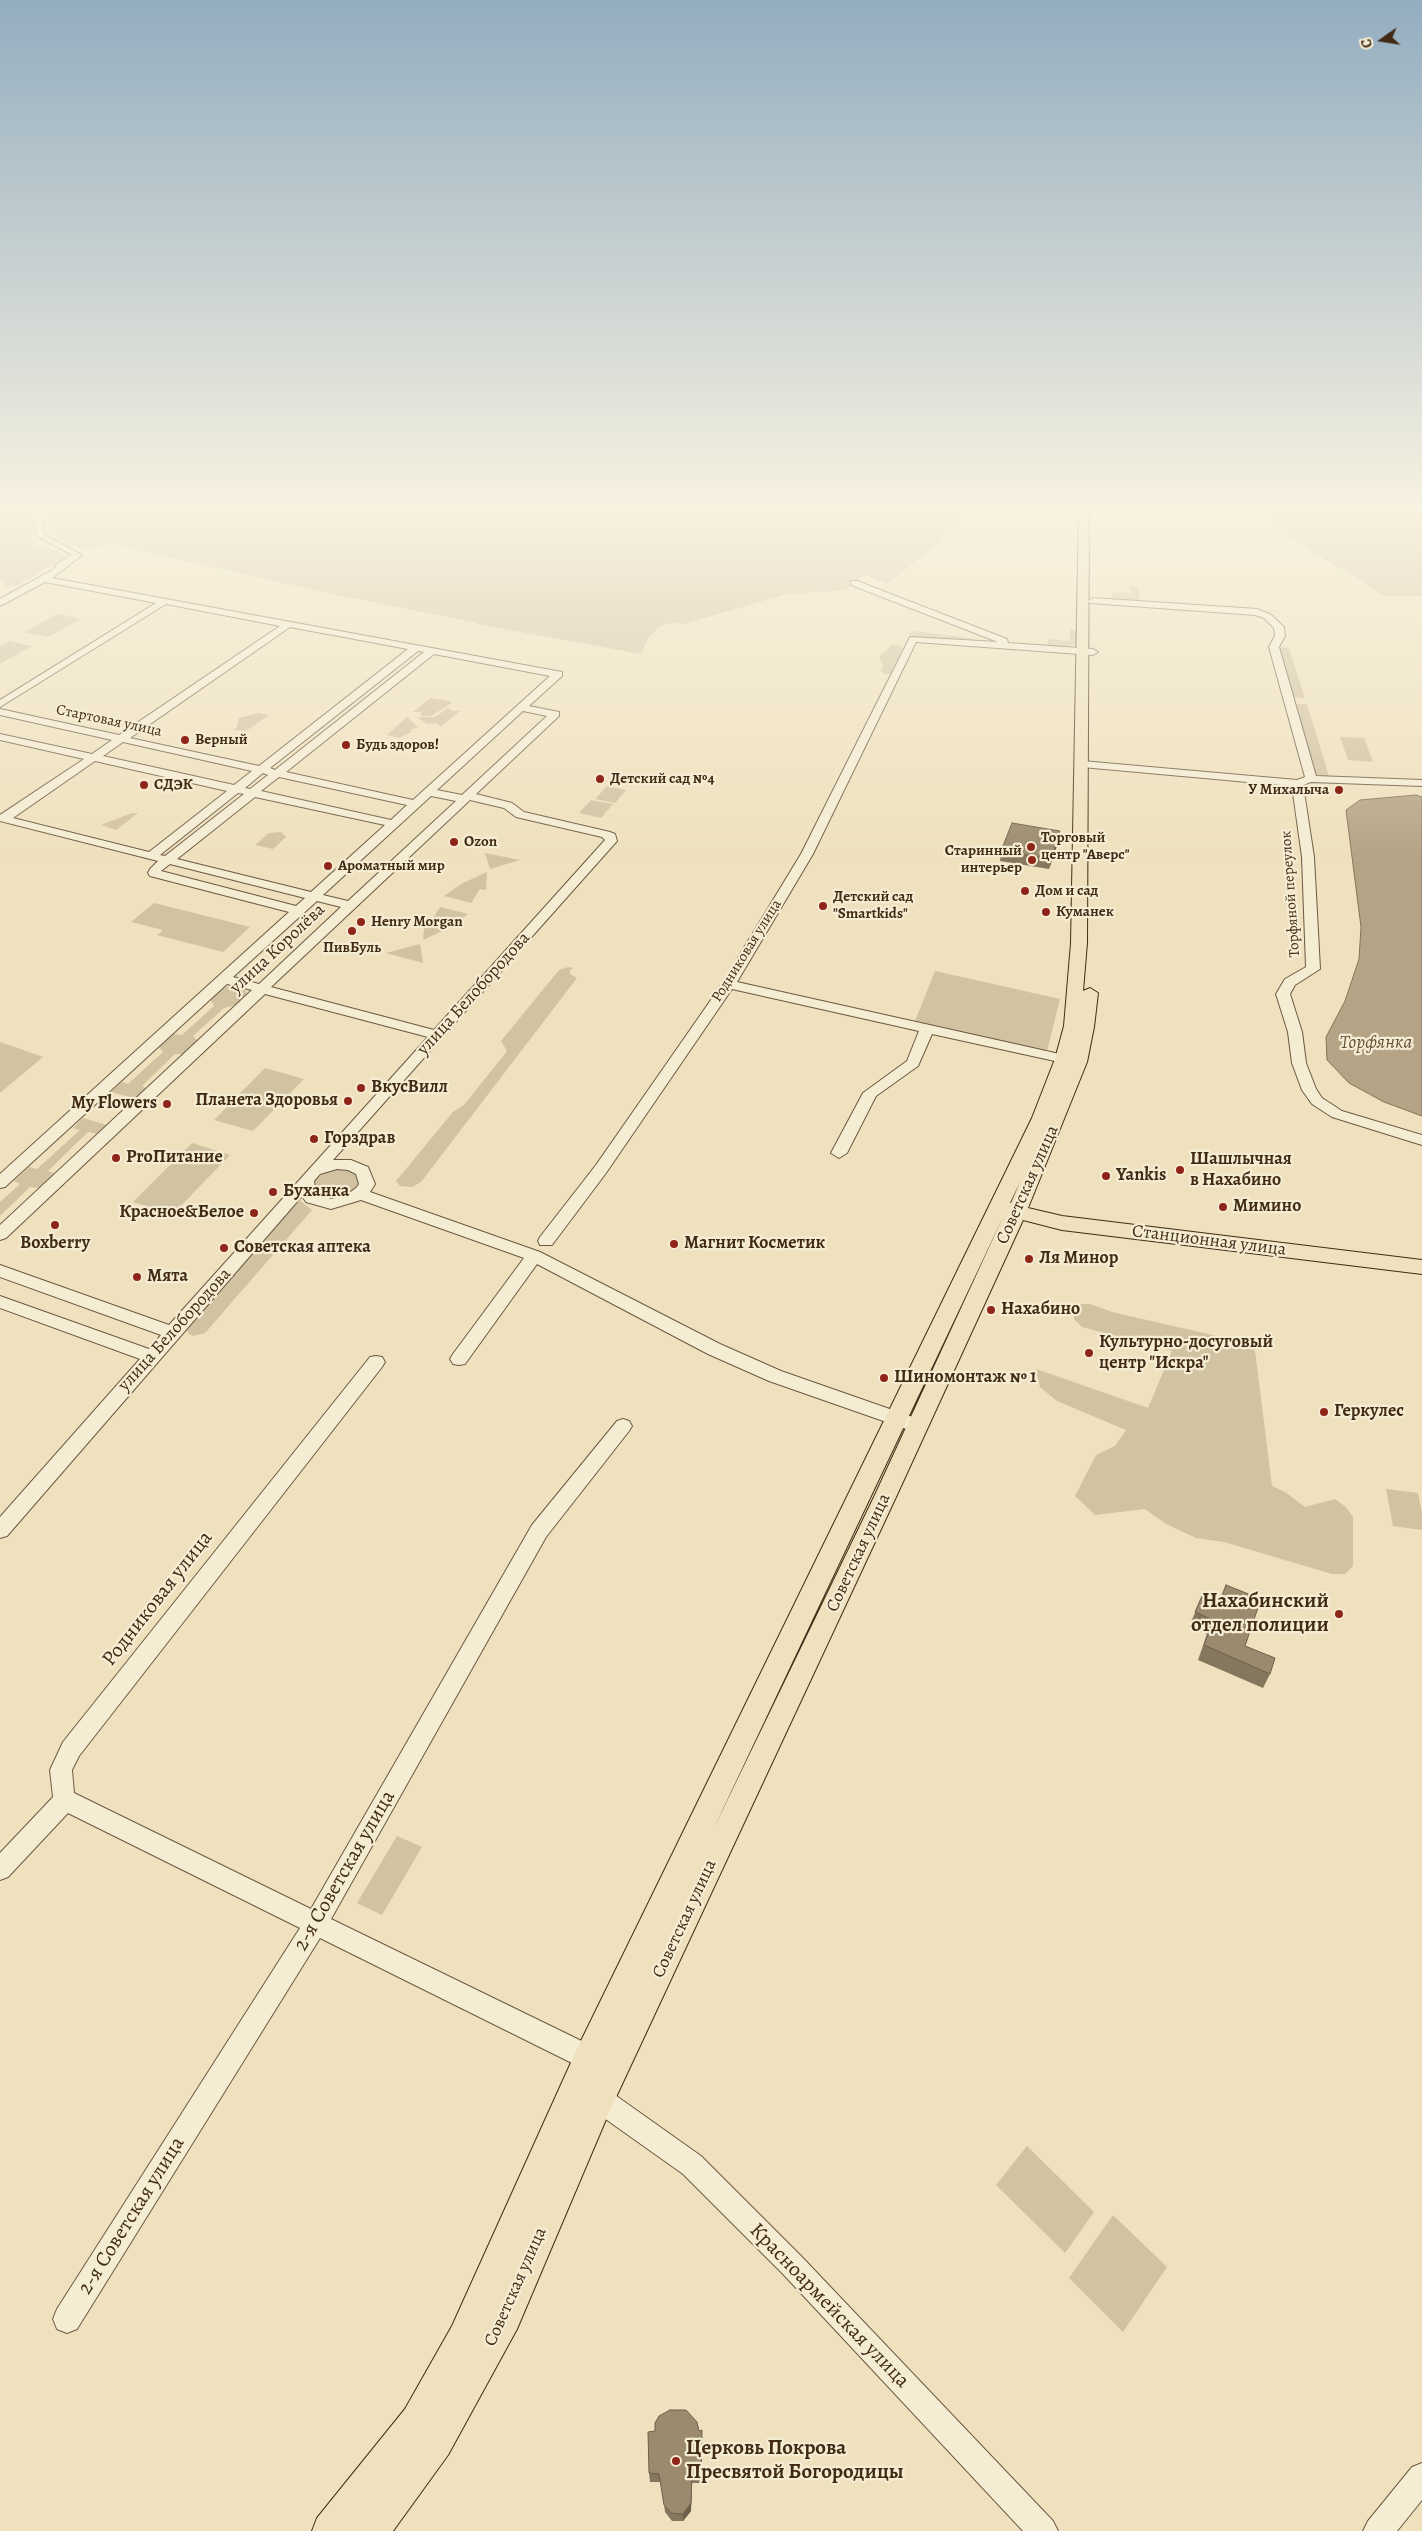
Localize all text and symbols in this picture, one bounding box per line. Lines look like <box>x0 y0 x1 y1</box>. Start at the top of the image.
north arrow <box>1357 15 1407 65</box>
text: С <box>1357 37 1377 50</box>
street label: Стартовая улица <box>54 701 164 741</box>
place label: Верный <box>195 731 248 749</box>
marker: Верный <box>179 734 191 746</box>
place label: Будь здоров! <box>356 736 439 754</box>
marker: Будь здоров! <box>340 739 352 751</box>
place label: Детский сад №4 <box>610 770 715 788</box>
marker: Детский сад №4 <box>594 773 606 785</box>
place label: СДЭК <box>154 776 193 794</box>
marker: СДЭК <box>138 779 150 791</box>
place label: У Михалыча <box>1248 781 1329 799</box>
marker: У Михалыча <box>1333 784 1345 796</box>
place label: Торговый центр "Аверс" <box>1041 829 1129 864</box>
street label: Торфяной переулок <box>1278 830 1304 958</box>
place label: Ozon <box>464 833 497 851</box>
marker: Ozon <box>448 836 460 848</box>
marker: Торговый центр "Аверс" <box>1025 841 1037 853</box>
place label: Старинный интерьер <box>945 842 1022 877</box>
marker: Старинный интерьер <box>1026 854 1038 866</box>
place label: Ароматный мир <box>338 857 445 875</box>
marker: Ароматный мир <box>322 860 334 872</box>
place label: Дом и сад <box>1035 882 1098 900</box>
marker: Дом и сад <box>1019 885 1031 897</box>
place label: Детский сад "Smartkids" <box>833 888 913 923</box>
street label: Родниковая улица <box>708 896 786 1006</box>
street label: улица Королёва <box>226 899 330 999</box>
marker: Детский сад "Smartkids" <box>817 900 829 912</box>
place label: Куманек <box>1056 903 1114 921</box>
marker: Куманек <box>1040 906 1052 918</box>
place label: Henry Morgan <box>371 913 463 931</box>
marker: Henry Morgan <box>355 916 367 928</box>
marker: ПивБуль <box>346 925 358 937</box>
street label: улица Белобородова <box>413 928 535 1060</box>
place label: ПивБуль <box>323 939 381 957</box>
water label: Торфянка <box>1340 1032 1412 1054</box>
place label: ВкусВилл <box>371 1077 448 1099</box>
marker: ВкусВилл <box>355 1082 367 1094</box>
place label: Планета Здоровья <box>195 1090 338 1112</box>
place label: My Flowers <box>71 1093 157 1115</box>
marker: Планета Здоровья <box>342 1095 354 1107</box>
marker: My Flowers <box>161 1098 173 1110</box>
street label: Советская улица <box>992 1122 1064 1248</box>
place label: Горздрав <box>324 1128 395 1150</box>
marker: Горздрав <box>308 1133 320 1145</box>
place label: ProПитание <box>126 1147 223 1169</box>
place label: Шашлычная в Нахабино <box>1190 1149 1292 1192</box>
marker: ProПитание <box>110 1152 122 1164</box>
marker: Шашлычная в Нахабино <box>1174 1164 1186 1176</box>
place label: Yankis <box>1116 1165 1166 1187</box>
marker: Yankis <box>1100 1170 1112 1182</box>
place label: Буханка <box>283 1181 349 1203</box>
marker: Буханка <box>267 1186 279 1198</box>
place label: Мимино <box>1233 1196 1301 1218</box>
marker: Мимино <box>1217 1201 1229 1213</box>
place label: Красное&Белое <box>119 1202 244 1224</box>
marker: Красное&Белое <box>248 1207 260 1219</box>
marker: Boxberry <box>49 1219 61 1231</box>
street label: Станционная улица <box>1131 1221 1287 1261</box>
place label: Boxberry <box>20 1233 90 1255</box>
place label: Магнит Косметик <box>684 1233 825 1255</box>
place label: Советская аптека <box>234 1237 371 1259</box>
marker: Магнит Косметик <box>668 1238 680 1250</box>
marker: Советская аптека <box>218 1242 230 1254</box>
place label: Ля Минор <box>1039 1248 1118 1270</box>
marker: Ля Минор <box>1023 1253 1035 1265</box>
street label: улица Белобородова <box>114 1264 236 1396</box>
place label: Мята <box>147 1266 188 1288</box>
marker: Мята <box>131 1271 143 1283</box>
place label: Нахабино <box>1001 1299 1080 1321</box>
marker: Нахабино <box>985 1304 997 1316</box>
place label: Культурно-досуговый центр "Искра" <box>1099 1332 1273 1375</box>
marker: Культурно-досуговый центр "Искра" <box>1083 1347 1095 1359</box>
place label: Шиномонтаж № 1 <box>894 1367 1037 1389</box>
marker: Шиномонтаж № 1 <box>878 1372 890 1384</box>
place label: Геркулес <box>1334 1401 1404 1423</box>
marker: Геркулес <box>1318 1406 1330 1418</box>
street label: Советская улица <box>822 1490 896 1616</box>
street label: Родниковая улица <box>97 1526 219 1672</box>
place label: Нахабинский отдел полиции <box>1191 1589 1329 1639</box>
marker: Нахабинский отдел полиции <box>1333 1608 1345 1620</box>
street label: 2-я Советская улица <box>289 1786 401 1956</box>
street label: Советская улица <box>648 1856 722 1982</box>
street label: 2-я Советская улица <box>73 2132 191 2300</box>
street label: Красноармейская улица <box>744 2218 914 2394</box>
street label: Советская улица <box>480 2224 552 2350</box>
place label: Церковь Покрова Пресвятой Богородицы <box>686 2436 904 2486</box>
marker: Церковь Покрова Пресвятой Богородицы <box>670 2455 682 2467</box>

